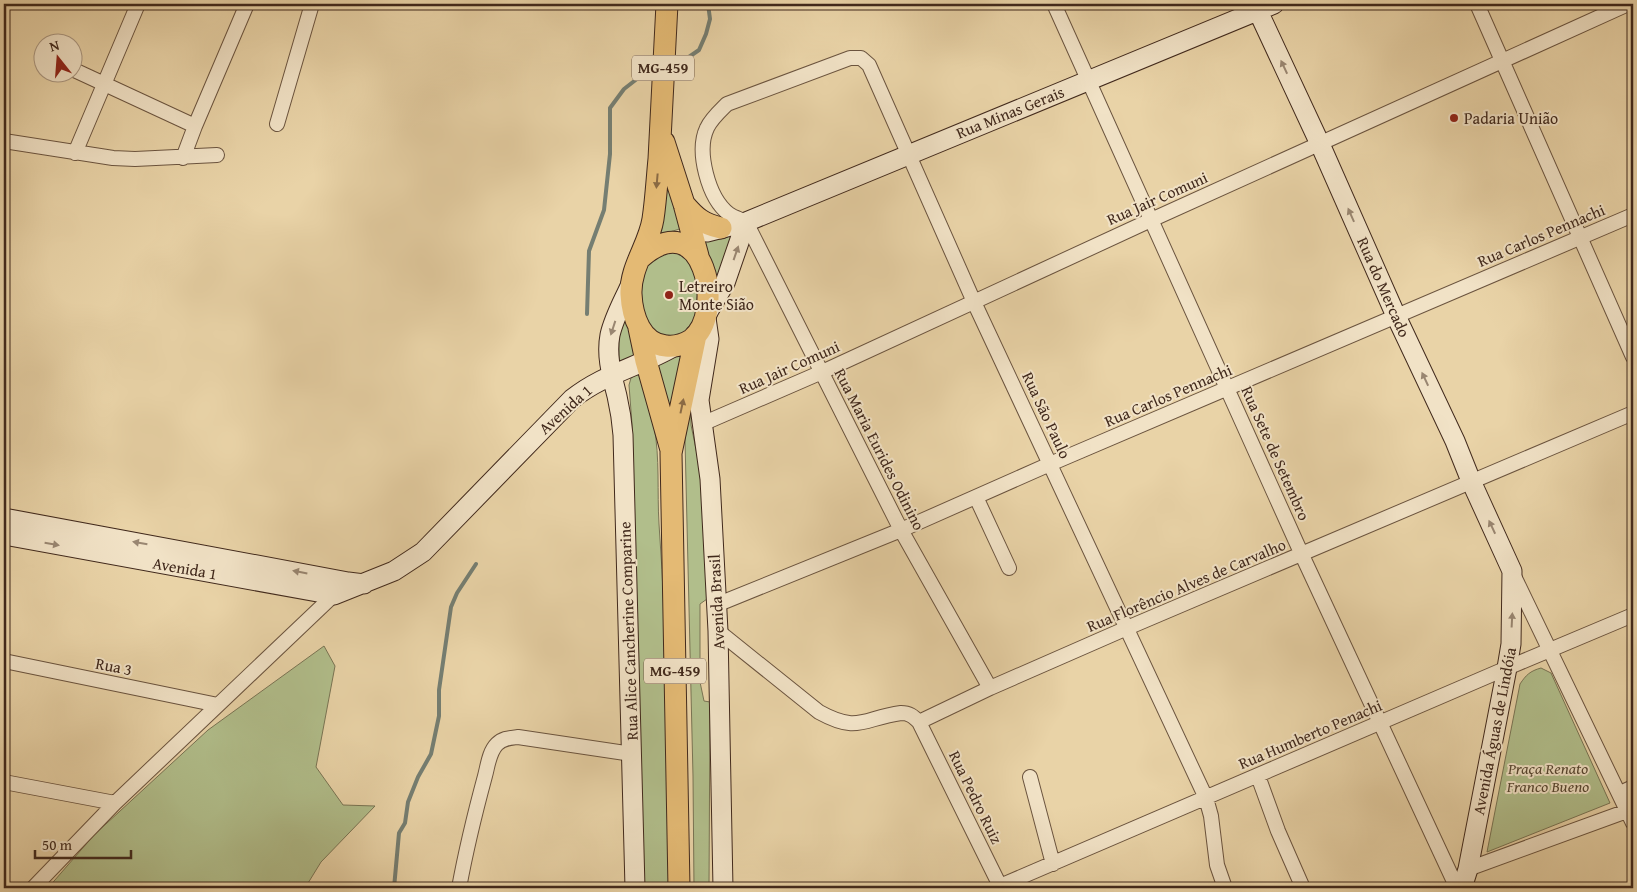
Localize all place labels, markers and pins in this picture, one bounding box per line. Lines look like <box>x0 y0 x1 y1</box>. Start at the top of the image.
place label: Padaria União <box>1464 106 1558 130</box>
marker: Padaria União <box>1448 112 1460 124</box>
place label: Letreiro Monte Sião <box>679 274 754 316</box>
marker: Letreiro Monte Sião <box>663 289 675 301</box>

